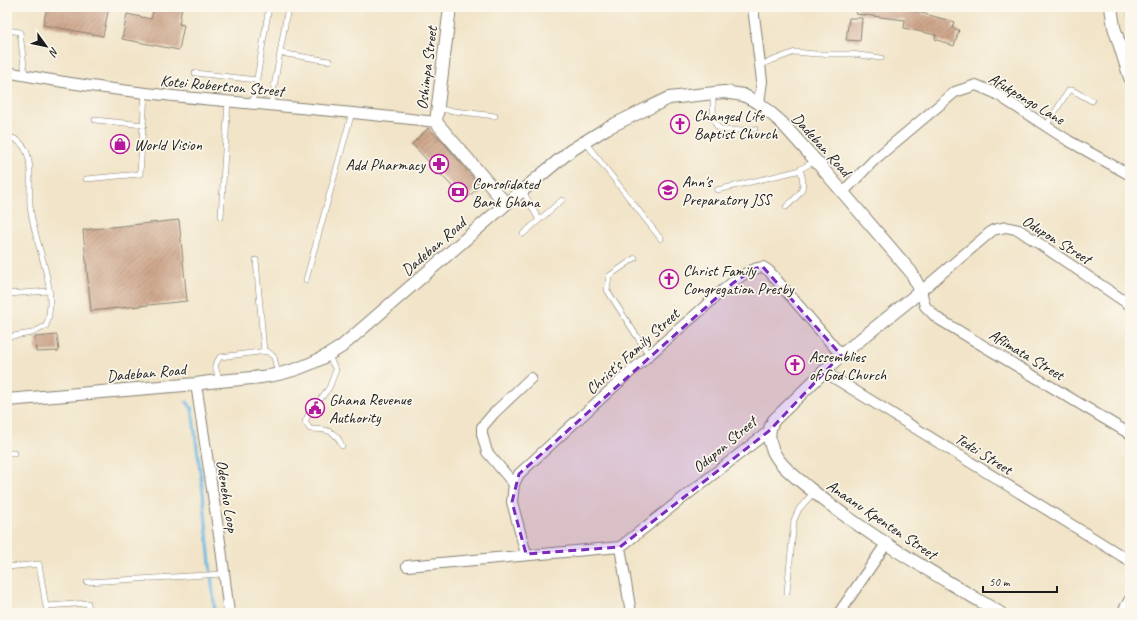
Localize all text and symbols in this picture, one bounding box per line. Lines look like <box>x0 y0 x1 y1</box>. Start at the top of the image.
street label: Oshimpa Street <box>412 24 442 111</box>
north arrow <box>26 26 66 66</box>
text: N <box>45 45 62 60</box>
street label: Afukpongo Lane <box>985 68 1069 130</box>
street label: Kotei Robertson Street <box>159 71 287 102</box>
place label: Changed Life Baptist Church <box>694 106 778 144</box>
street label: Dadeban Road <box>787 109 857 183</box>
church icon: Changed Life Baptist Church <box>669 113 691 135</box>
shop icon: World Vision <box>109 133 131 155</box>
place label: World Vision <box>134 135 203 155</box>
pharmacy icon: Add Pharmacy <box>428 153 450 175</box>
place label: Add Pharmacy <box>345 155 427 175</box>
place label: Ann's Preparatory JSS <box>682 172 773 210</box>
place label: Consolidated Bank Ghana <box>472 174 542 212</box>
school or university icon: Ann's Preparatory JSS <box>657 179 679 201</box>
bank icon: Consolidated Bank Ghana <box>447 181 469 203</box>
street label: Dadeban Road <box>397 211 472 280</box>
street label: Odupon Street <box>1018 211 1097 270</box>
place label: Christ Family Congregation Presby <box>683 261 795 299</box>
church icon: Christ Family Congregation Presby <box>658 268 680 290</box>
street label: Christ's Family Street <box>582 303 685 399</box>
street label: Aflimata Street <box>985 325 1069 386</box>
place label: Assemblies of God Church <box>809 347 887 385</box>
church icon: Assemblies of God Church <box>784 354 806 376</box>
street label: Dadeban Road <box>106 359 189 386</box>
place label: Ghana Revenue Authority <box>329 390 413 428</box>
public building icon: Ghana Revenue Authority <box>304 397 326 419</box>
street label: Odupon Street <box>688 410 763 477</box>
street label: Tedzi Street <box>951 428 1017 480</box>
street label: Odeneho Loop <box>211 459 243 535</box>
street label: Anaanu Kpenten Street <box>823 476 942 566</box>
scale bar <box>983 568 1057 594</box>
text: 50 m <box>989 574 1011 590</box>

